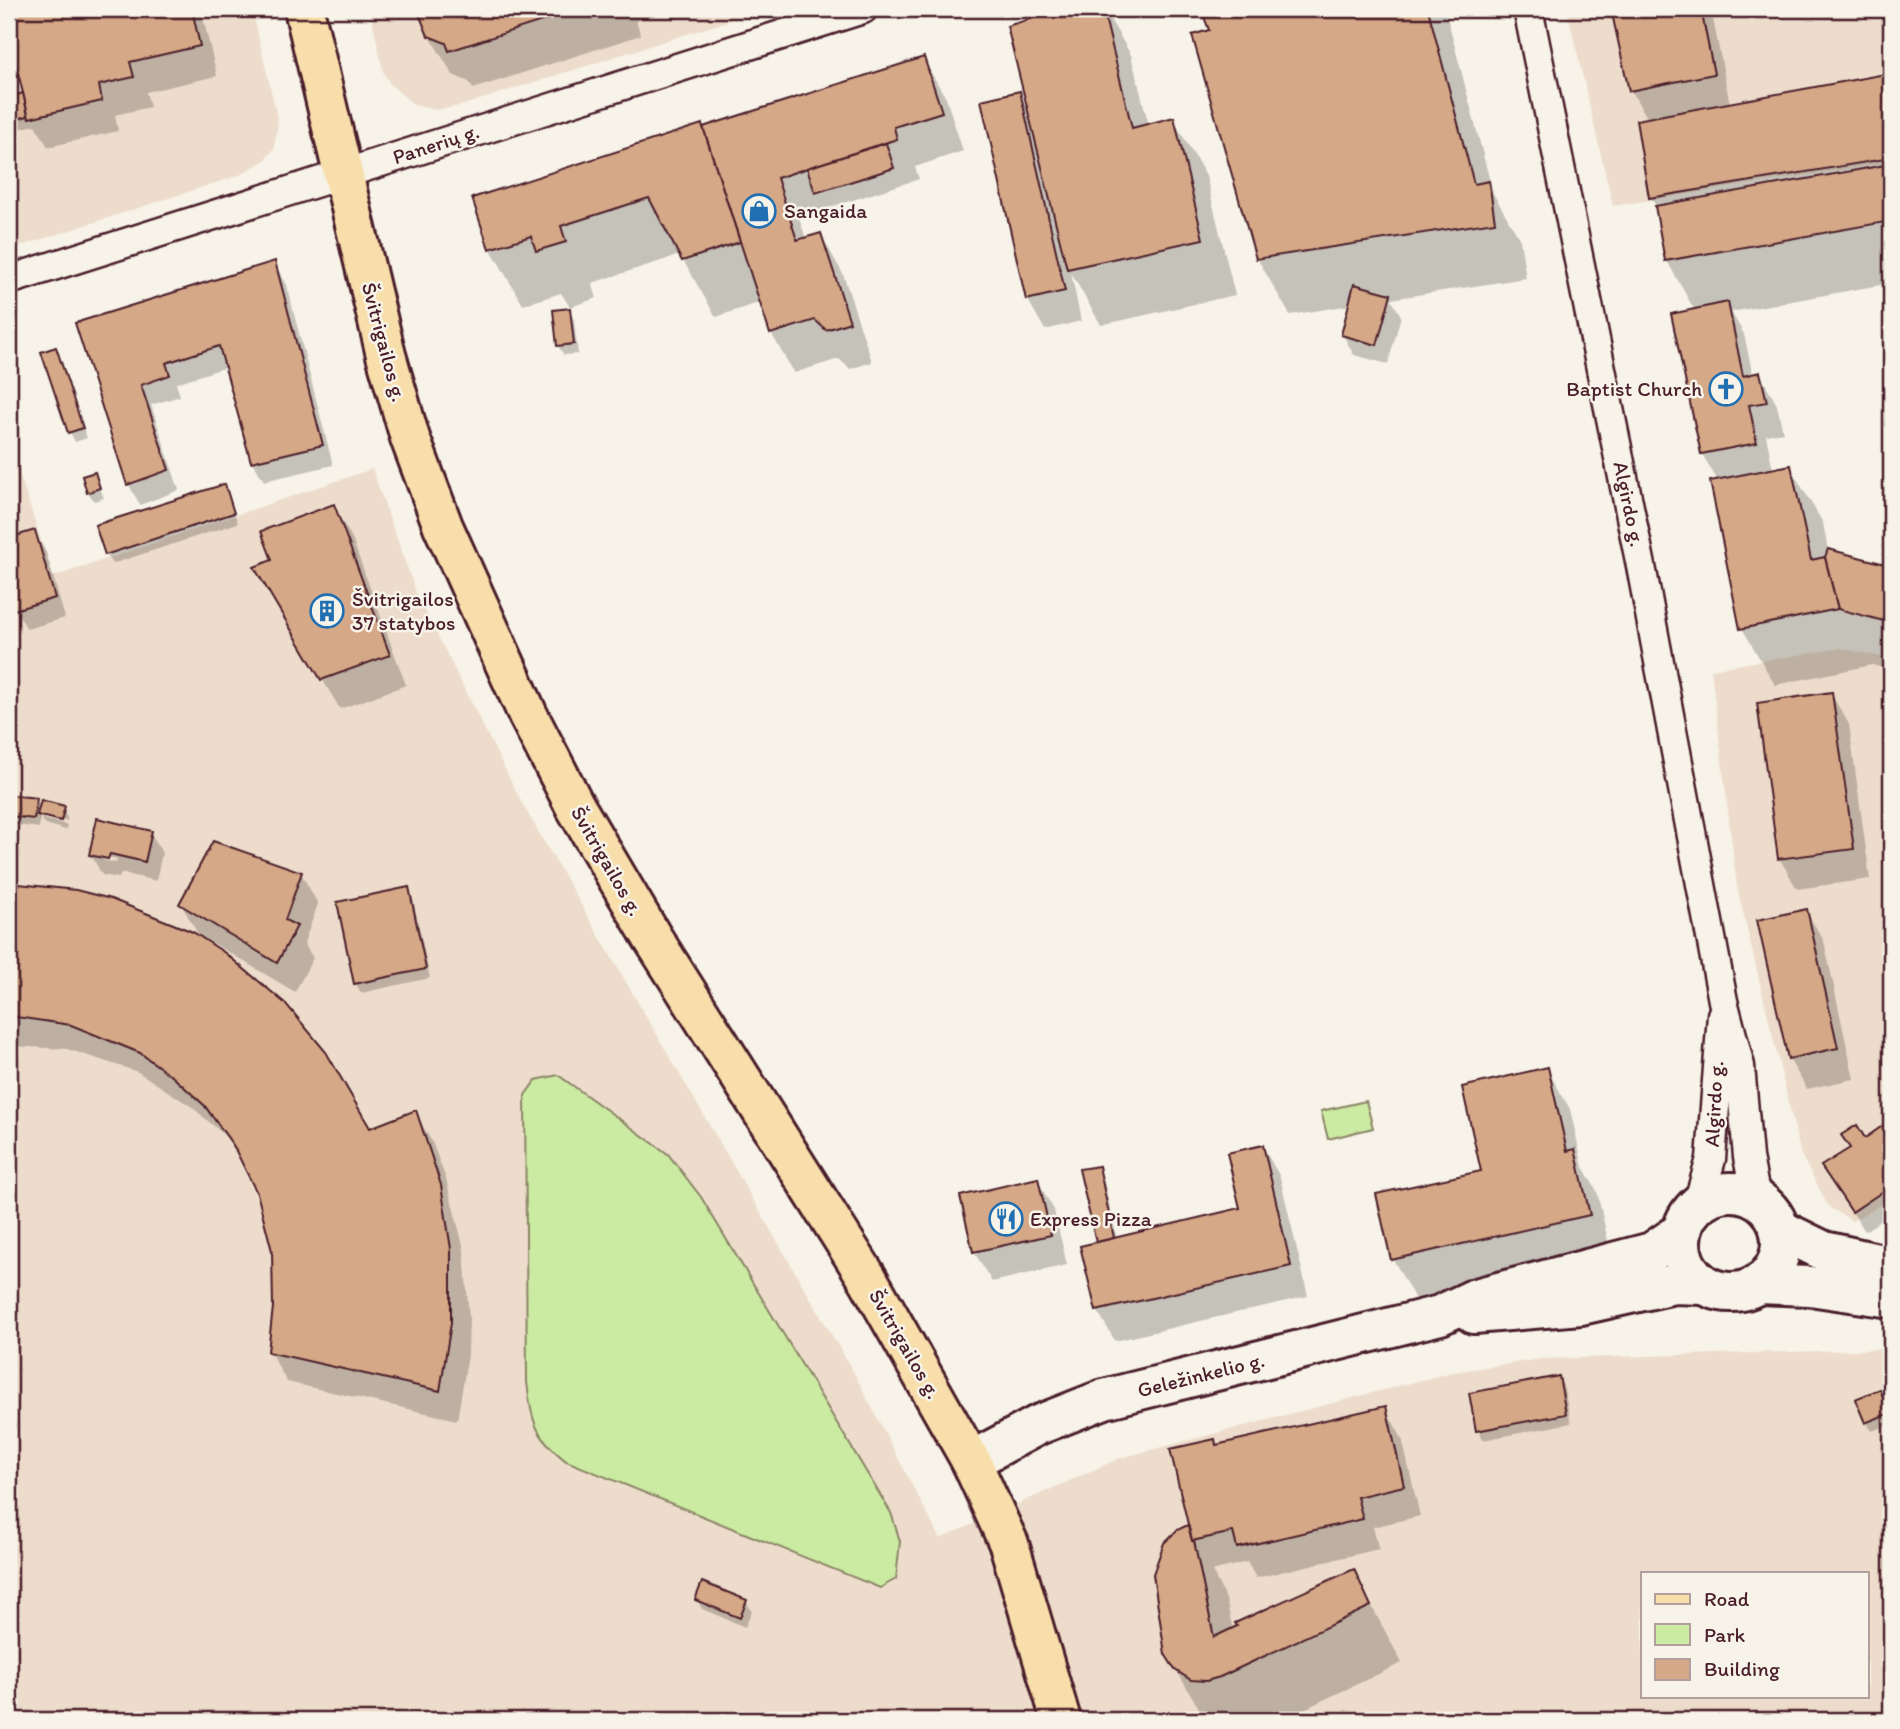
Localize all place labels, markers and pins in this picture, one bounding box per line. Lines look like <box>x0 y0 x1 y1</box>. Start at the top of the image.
shop icon: Sangaida <box>740 192 778 230</box>
place label: Sangaida <box>784 198 867 223</box>
church icon: Baptist Church <box>1707 370 1745 408</box>
place label: Baptist Church <box>1566 376 1702 401</box>
place label: Švitrigailos 37 statybos <box>352 586 456 635</box>
building icon: Švitrigailos 37 statybos <box>308 592 346 630</box>
restaurant icon: Express Pizza <box>987 1200 1025 1238</box>
place label: Express Pizza <box>1030 1206 1152 1231</box>

